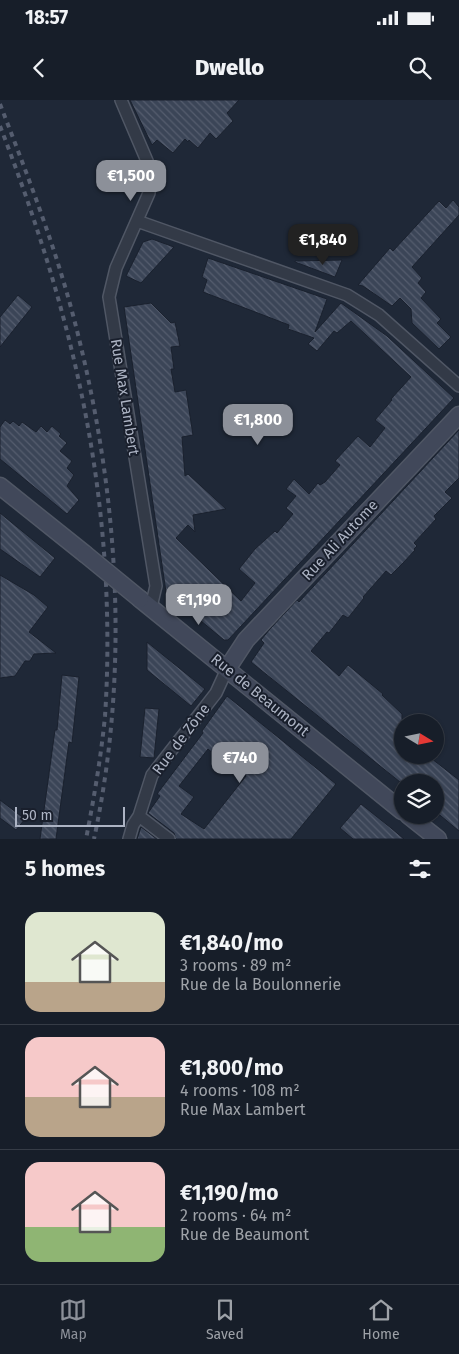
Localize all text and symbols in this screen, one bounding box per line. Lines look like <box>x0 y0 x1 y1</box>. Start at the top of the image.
text: 18:57 <box>25 6 68 29</box>
icon: back <box>25 54 53 82</box>
text: Dwello <box>195 54 264 81</box>
icon: search <box>406 54 434 82</box>
pin: €1,500 <box>90 159 172 202</box>
text: €1,500 <box>107 166 155 185</box>
pin: €1,840 <box>282 224 364 266</box>
text: €1,840 <box>299 230 347 249</box>
street label: Rue Max Lambert <box>107 337 143 457</box>
pin: €1,800 <box>217 404 299 446</box>
text: €1,800 <box>234 410 282 429</box>
street label: Rue Ali Autome <box>298 496 382 584</box>
pin: €1,190 <box>158 584 240 626</box>
text: €1,190 <box>177 590 221 609</box>
street label: Rue de Beaumont <box>207 650 313 740</box>
street label: Rue de Zône <box>148 700 214 778</box>
north arrow <box>394 714 444 764</box>
map controls <box>394 714 444 824</box>
pin: €740 <box>210 742 270 784</box>
text: €740 <box>223 748 257 767</box>
button: layers <box>394 774 444 824</box>
scale bar <box>15 804 125 827</box>
text: 50 m <box>22 807 53 824</box>
icon: filters <box>406 855 434 883</box>
text: 5 homes <box>25 856 105 882</box>
text: €1,840/mo <box>180 930 283 956</box>
icon: home <box>65 932 125 992</box>
text: 3 rooms · 89 m² <box>180 956 291 975</box>
text: Rue de la Boulonnerie <box>180 975 341 994</box>
text: €1,800/mo <box>180 1055 284 1081</box>
icon: home <box>65 1057 125 1117</box>
text: 4 rooms · 108 m² <box>180 1081 300 1100</box>
text: Rue Max Lambert <box>180 1100 306 1119</box>
text: €1,190/mo <box>180 1180 279 1206</box>
icon: home <box>65 1182 125 1242</box>
text: 2 rooms · 64 m² <box>180 1206 291 1225</box>
text: Rue de Beaumont <box>180 1225 309 1244</box>
tab: Map <box>59 1296 87 1343</box>
tab: Saved <box>206 1296 244 1343</box>
tab: Home <box>362 1296 400 1343</box>

